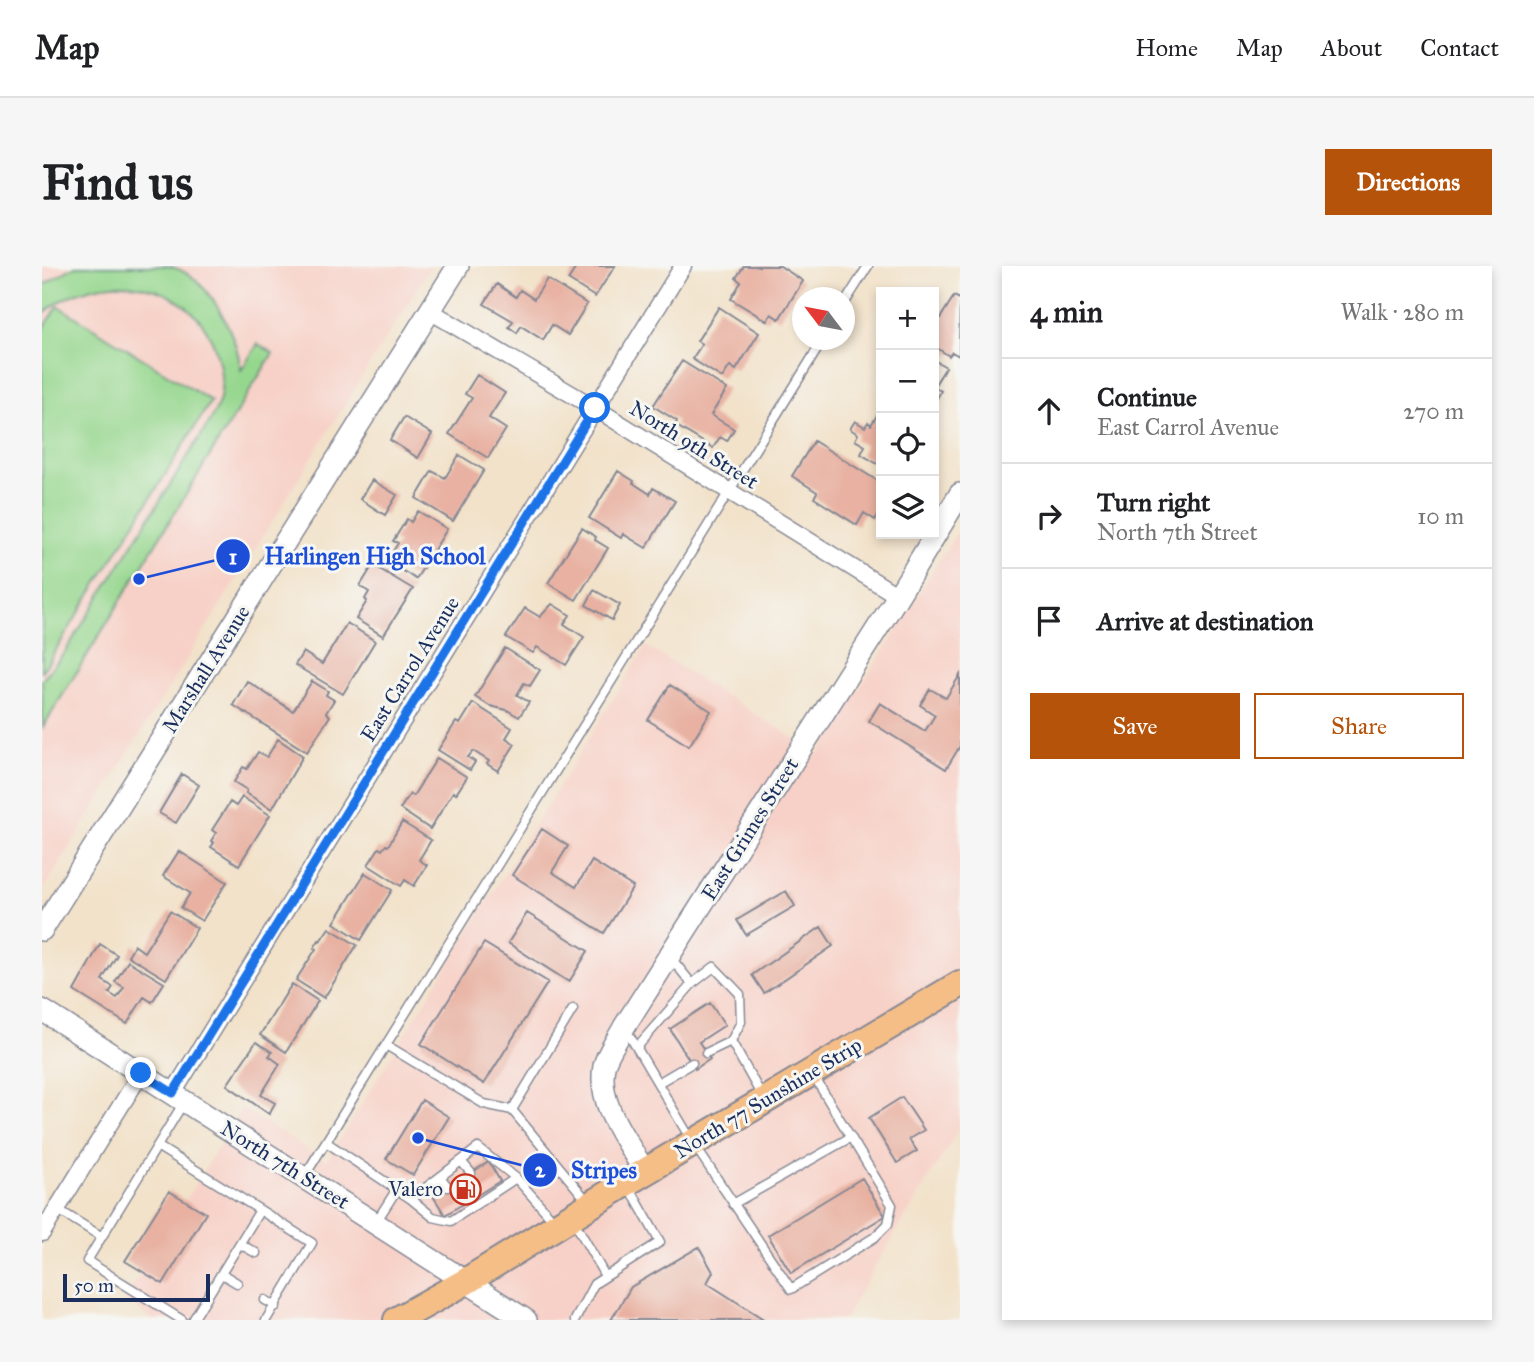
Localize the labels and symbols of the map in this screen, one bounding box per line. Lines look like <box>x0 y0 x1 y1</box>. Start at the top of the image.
north arrow <box>792 287 855 350</box>
route start <box>579 392 610 423</box>
street label: North 9th Street <box>625 395 764 495</box>
callout: Harlingen High School <box>215 534 499 578</box>
text: Harlingen High School <box>265 542 486 571</box>
text: 1 <box>229 544 237 570</box>
street label: East Carrol Avenue <box>355 591 465 746</box>
street label: Marshall Avenue <box>156 600 256 738</box>
street label: East Grimes Street <box>696 752 805 905</box>
street label: North 77 Sunshine Strip <box>669 1032 867 1164</box>
route end <box>125 1057 156 1088</box>
street label: North 7th Street <box>216 1115 355 1215</box>
callout: Stripes <box>522 1148 651 1192</box>
text: Stripes <box>571 1156 638 1185</box>
text: 2 <box>535 1157 546 1183</box>
fuel station icon: Valero <box>449 1172 483 1206</box>
place label: Valero <box>387 1176 443 1202</box>
scale bar <box>63 1271 210 1303</box>

